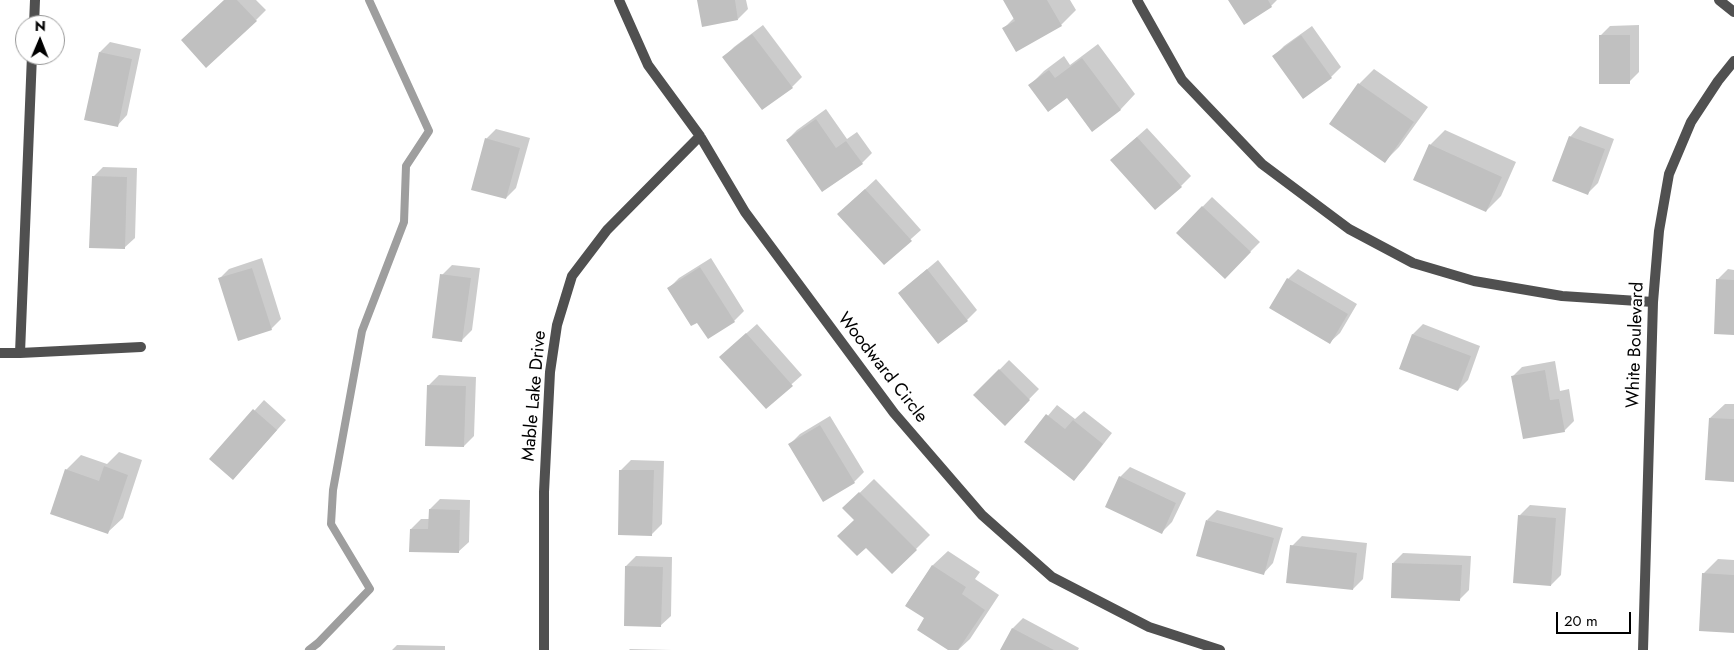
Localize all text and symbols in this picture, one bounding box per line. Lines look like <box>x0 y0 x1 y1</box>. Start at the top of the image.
north arrow <box>15 15 65 65</box>
text: N <box>35 16 46 36</box>
street label: White Boulevard <box>1623 281 1649 409</box>
street label: Woodward Circle <box>832 309 932 427</box>
street label: Mable Lake Drive <box>519 330 551 462</box>
scale bar <box>1559 602 1634 634</box>
text: 20 m <box>1564 610 1598 632</box>

